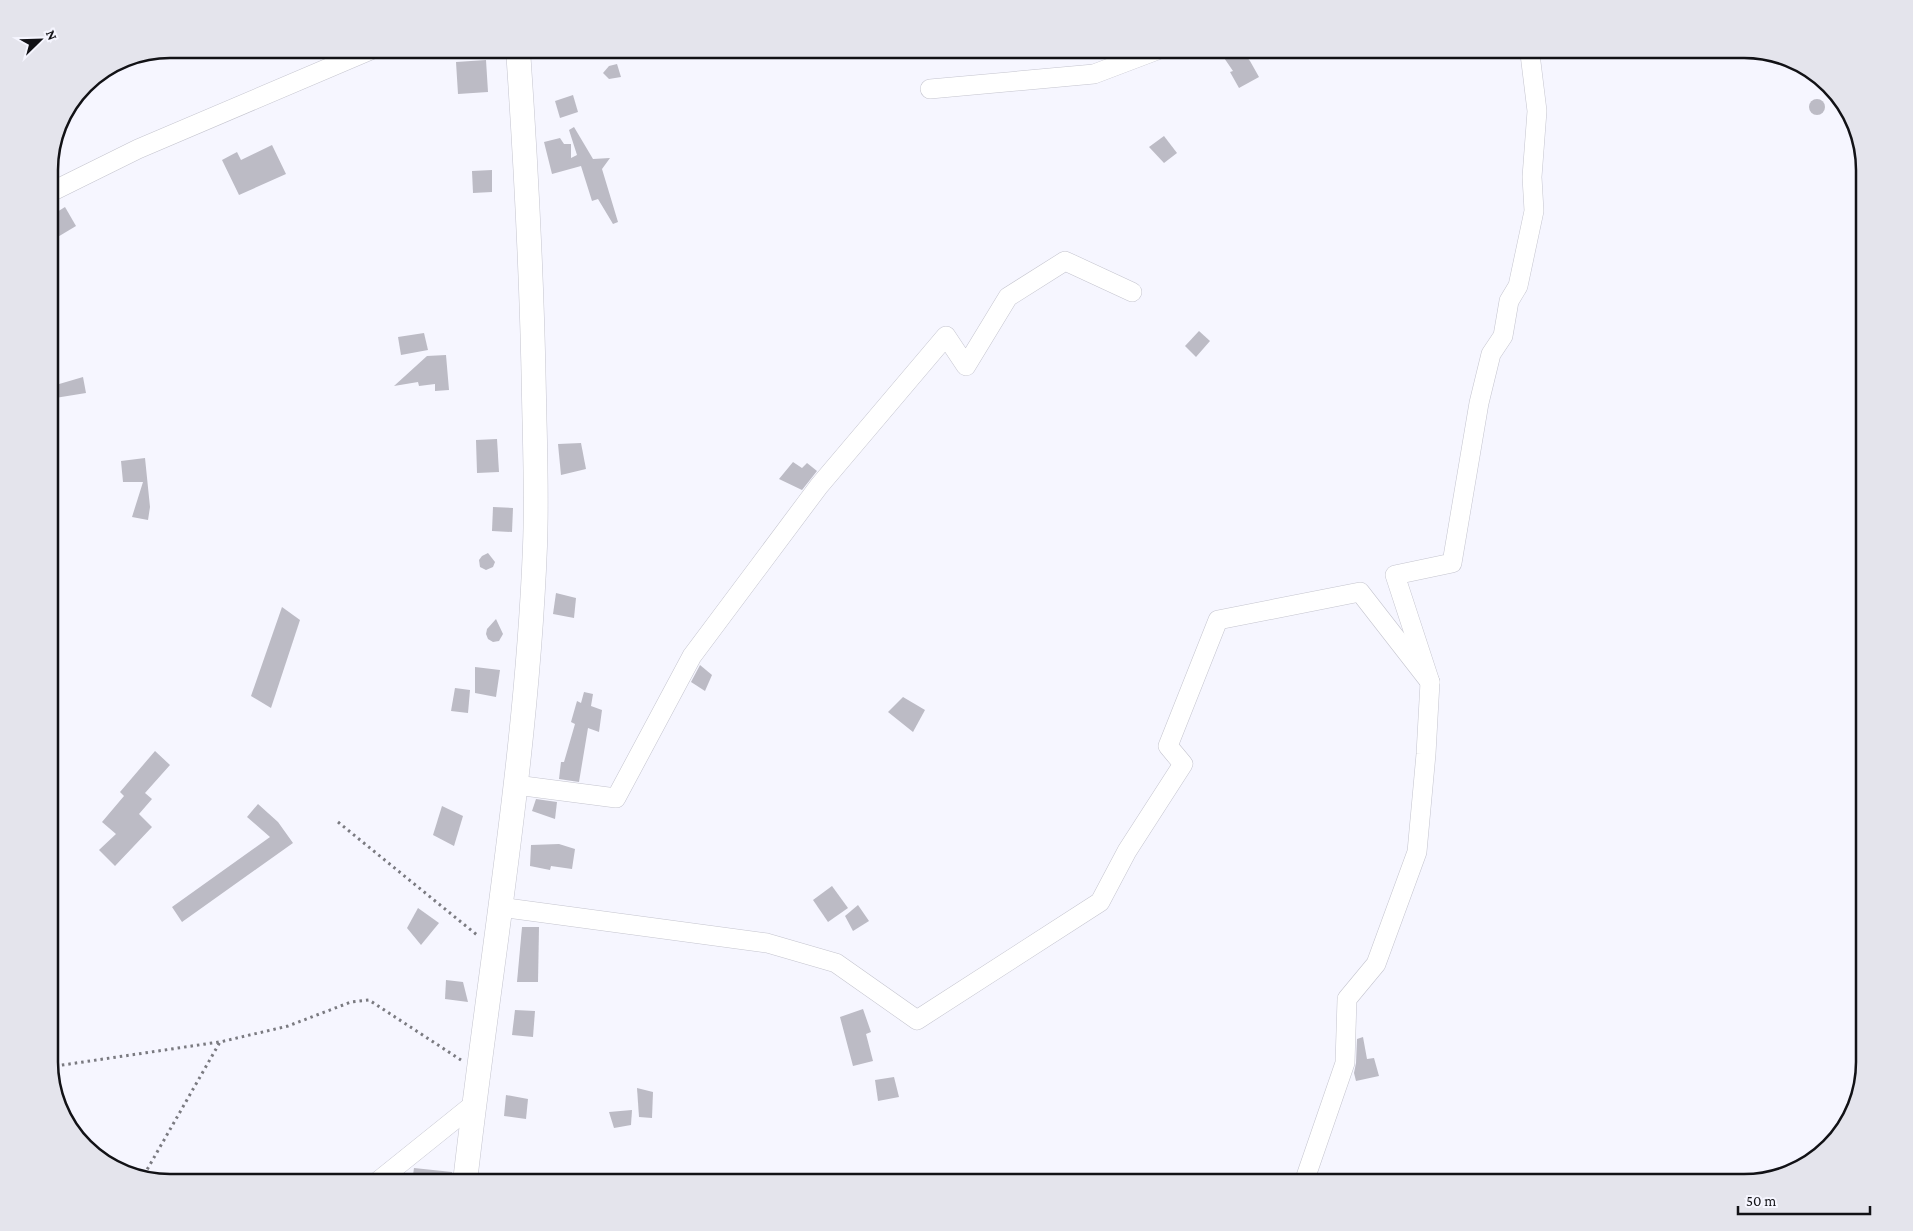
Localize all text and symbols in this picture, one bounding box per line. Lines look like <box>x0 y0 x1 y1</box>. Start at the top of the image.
north arrow <box>15 15 65 65</box>
text: N <box>43 27 61 43</box>
scale bar <box>1738 1184 1870 1216</box>
text: 50 m <box>1746 1193 1776 1209</box>

